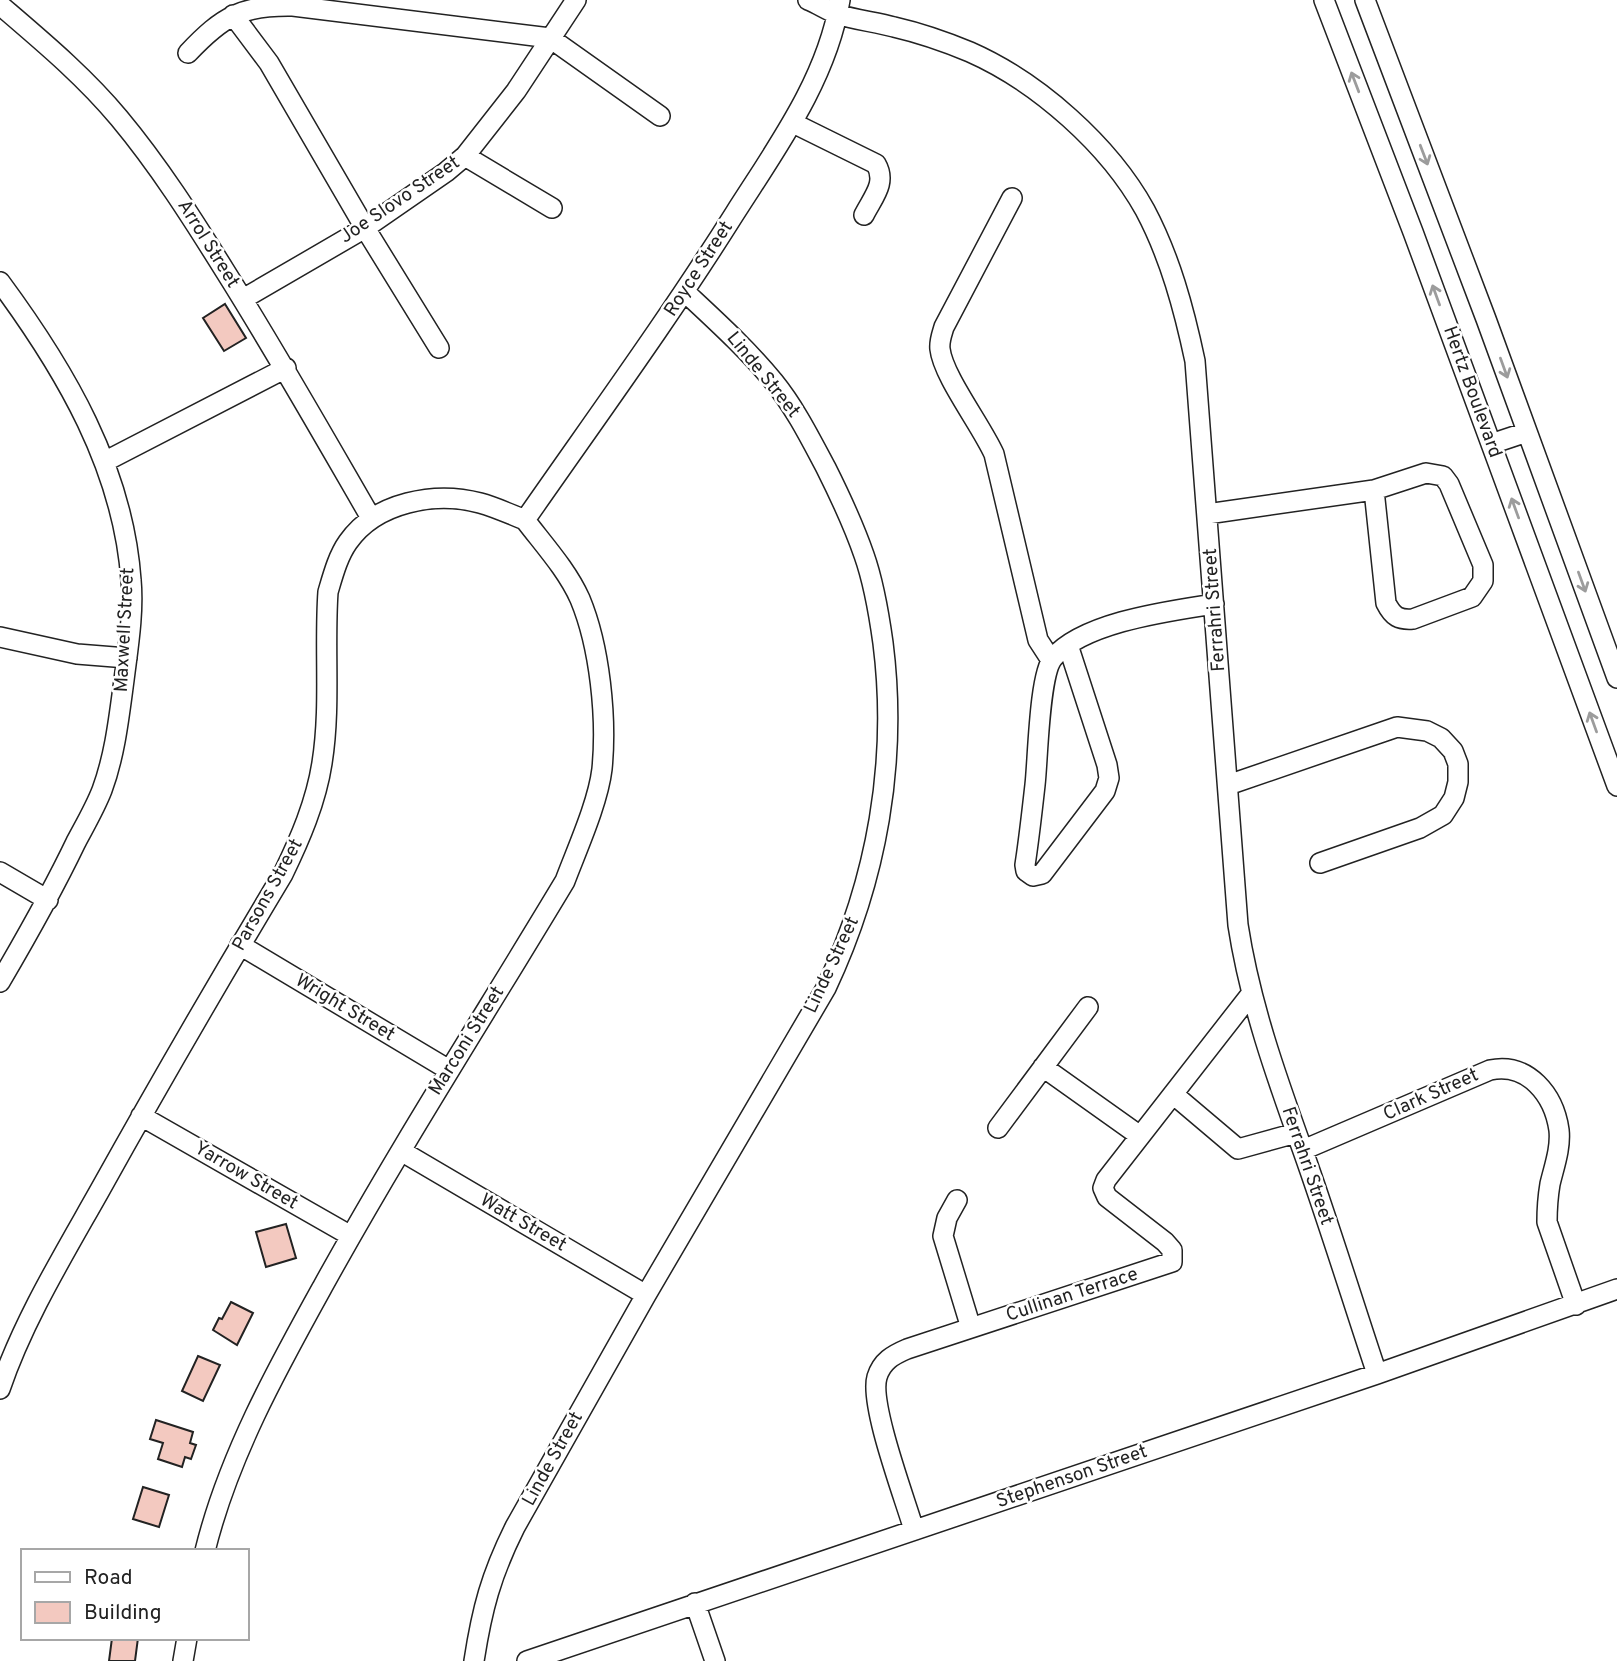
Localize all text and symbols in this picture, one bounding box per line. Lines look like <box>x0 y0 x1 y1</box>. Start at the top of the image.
one-way arrow <box>1348 72 1361 93</box>
one-way arrow <box>1418 144 1431 166</box>
street label: Joe Slovo Street <box>335 151 465 249</box>
street label: Arrol Street <box>171 195 245 293</box>
street label: Royce Street <box>659 217 739 321</box>
one-way arrow <box>1429 284 1442 306</box>
street label: Hertz Boulevard <box>1437 323 1507 461</box>
street label: Linde Street <box>721 327 805 423</box>
one-way arrow <box>1498 357 1511 379</box>
one-way arrow <box>1508 498 1520 520</box>
street label: Ferrahri Street <box>1199 547 1231 673</box>
street label: Maxwell Street <box>110 567 140 693</box>
one-way arrow <box>1577 571 1589 593</box>
one-way arrow <box>1586 711 1599 733</box>
street label: Parsons Street <box>227 835 309 955</box>
street label: Linde Street <box>799 913 865 1017</box>
street label: Wright Street <box>291 969 399 1047</box>
street label: Marconi Street <box>424 982 510 1100</box>
street label: Clark Street <box>1380 1063 1482 1127</box>
street label: Ferrahri Street <box>1276 1104 1338 1228</box>
street label: Yarrow Street <box>190 1137 302 1215</box>
street label: Watt Street <box>475 1189 571 1257</box>
street label: Cullinan Terrace <box>1003 1262 1141 1328</box>
street label: Linde Street <box>517 1408 589 1510</box>
street label: Stephenson Street <box>993 1440 1151 1514</box>
legend <box>21 1549 248 1640</box>
text: Road <box>84 1565 133 1592</box>
text: Building <box>84 1600 162 1627</box>

